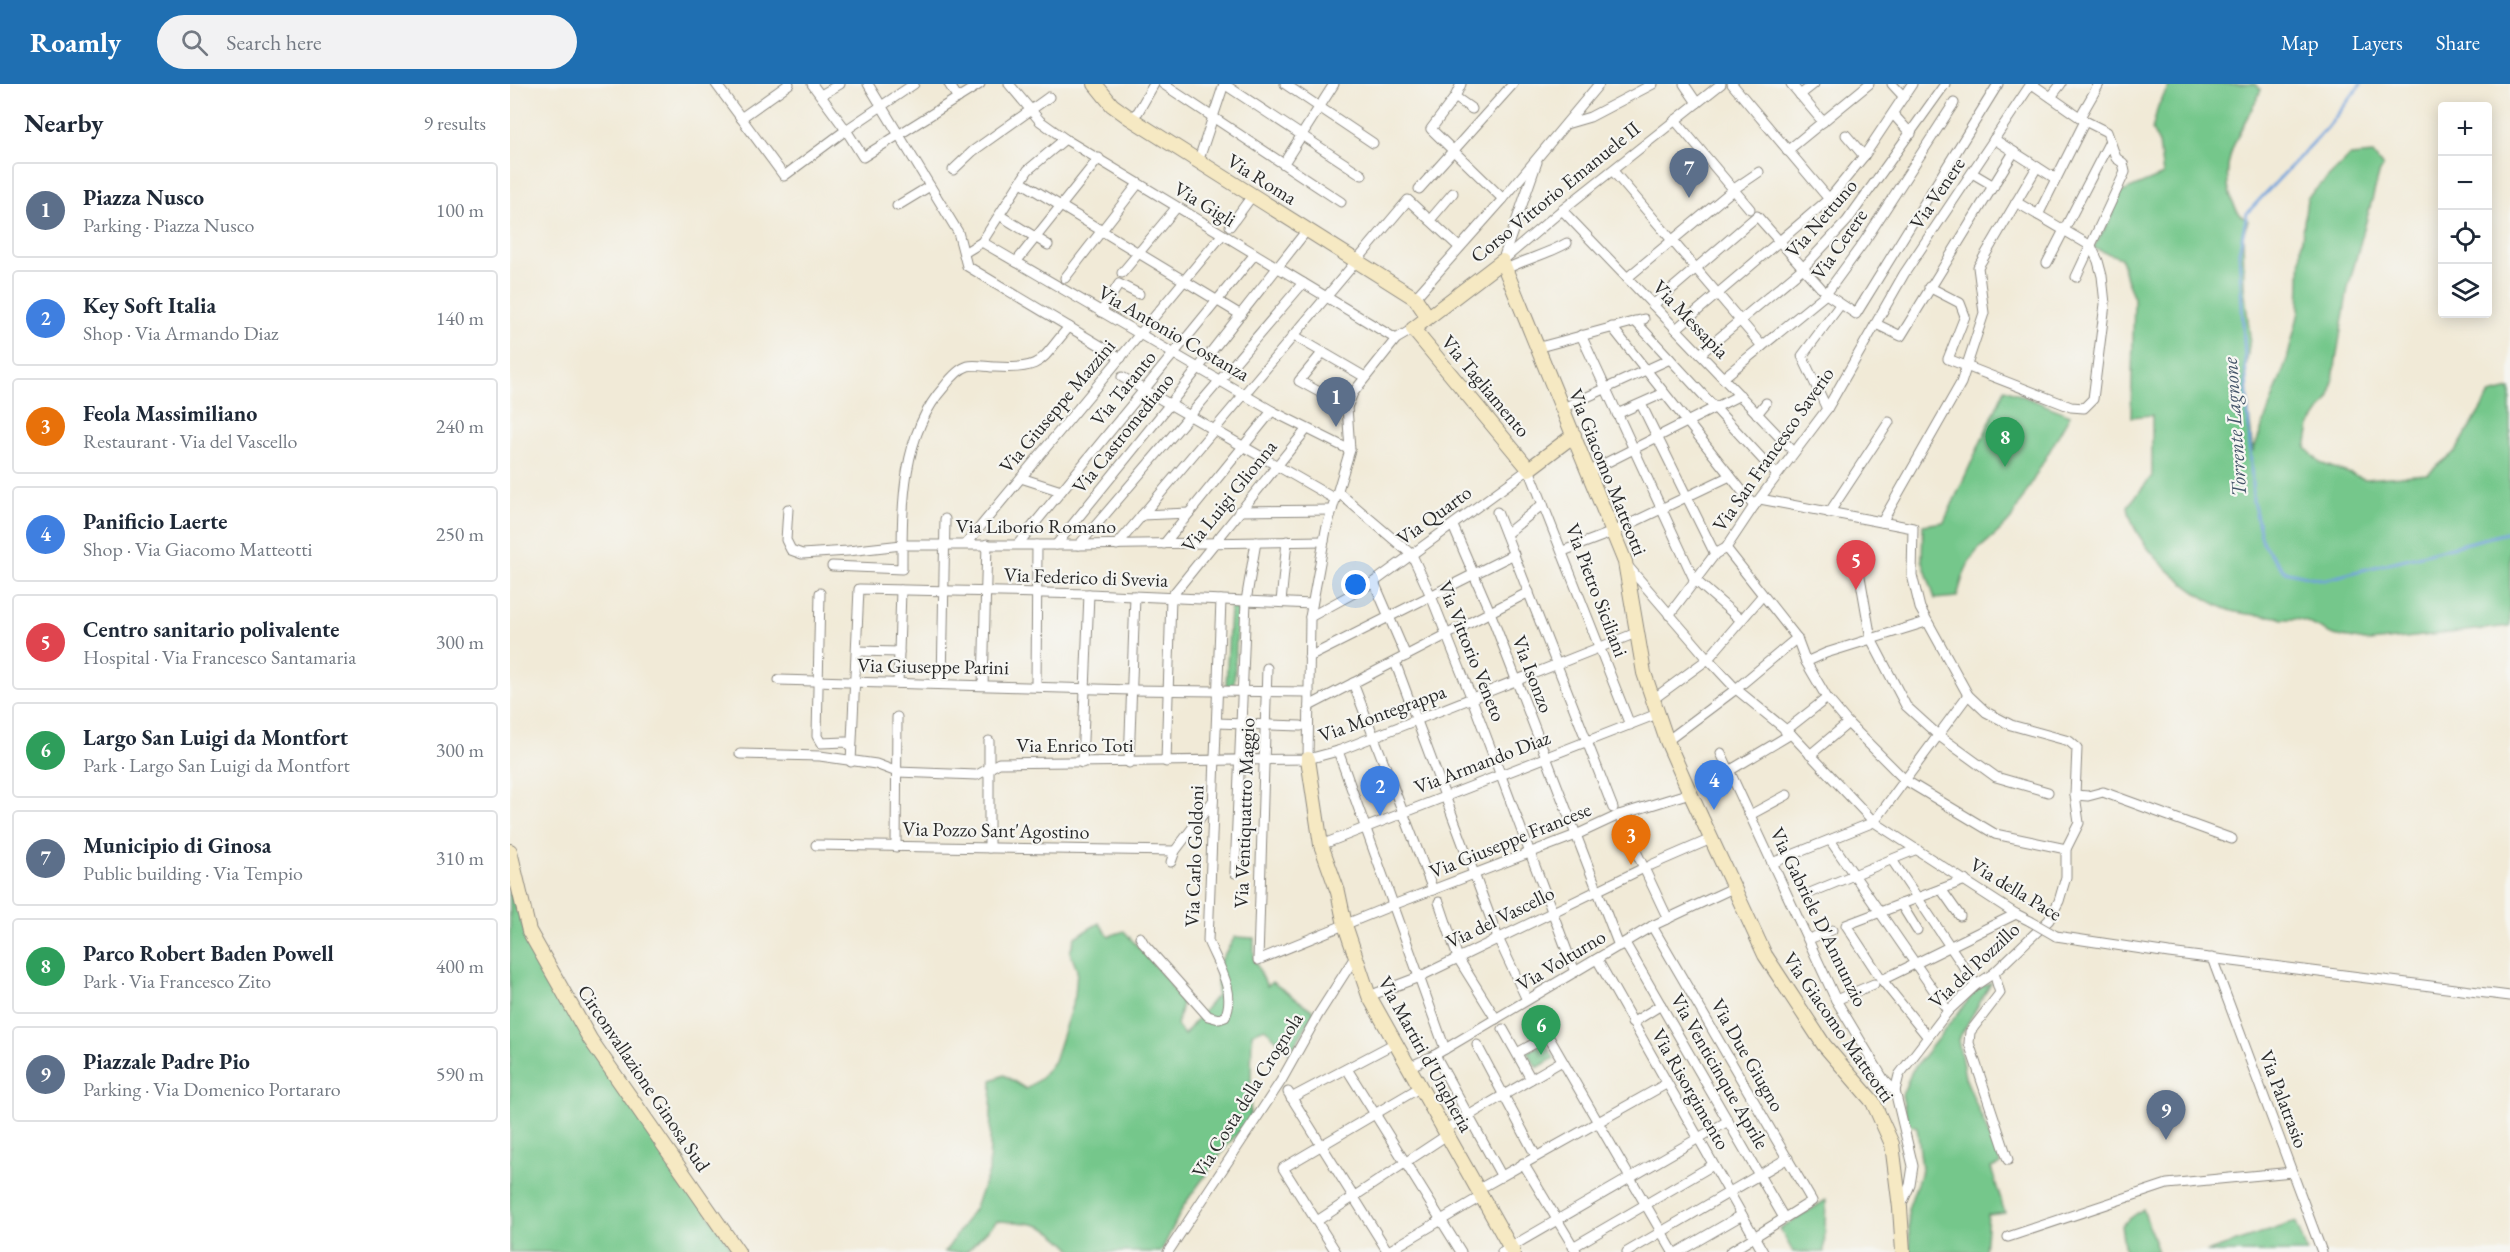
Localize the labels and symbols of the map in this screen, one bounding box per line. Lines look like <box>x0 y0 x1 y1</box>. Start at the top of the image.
street label: Corso Vittorio Emanuele II <box>1465 115 1645 268</box>
street label: Via Roma <box>1222 147 1302 211</box>
pin: 7 <box>1670 148 1708 198</box>
street label: Via Venere <box>1903 152 1971 234</box>
street label: Via Nettuno <box>1779 173 1863 263</box>
street label: Via Gigli <box>1169 175 1241 233</box>
street label: Via Cerere <box>1805 203 1873 285</box>
street label: Via Messapia <box>1647 274 1735 364</box>
street label: Via Antonio Costanza <box>1094 279 1254 387</box>
street label: Via Tagliamento <box>1436 330 1536 443</box>
street label: Via Giuseppe Mazzini <box>993 333 1121 478</box>
street label: Via Taranto <box>1084 345 1162 431</box>
water label: Torrente Lagnone <box>2216 356 2252 498</box>
street label: Via San Francesco Saverio <box>1706 361 1840 536</box>
street label: Via Castromediano <box>1066 367 1180 499</box>
pin: 1 <box>1316 378 1356 427</box>
street label: Via Giacomo Matteotti <box>1563 385 1653 559</box>
pin: 8 <box>1986 418 2024 467</box>
street label: Via Luigi Glionna <box>1175 434 1283 558</box>
street label: Via Quarto <box>1391 479 1477 551</box>
street label: Via Liborio Romano <box>956 513 1116 539</box>
street label: Via Pietro Siciliani <box>1560 520 1634 661</box>
pin: 5 <box>1836 540 1876 590</box>
street label: Via Federico di Svevia <box>1003 561 1169 593</box>
your location <box>1341 570 1370 599</box>
street label: Via Vittorio Veneto <box>1432 577 1512 725</box>
street label: Via Isonzo <box>1506 631 1560 717</box>
street label: Via Giuseppe Parini <box>857 652 1009 680</box>
street label: Via Montegrappa <box>1315 678 1449 748</box>
street label: Via Ventiquattro Maggio <box>1228 717 1260 909</box>
street label: Via Armando Diaz <box>1410 724 1554 800</box>
street label: Via Enrico Toti <box>1016 732 1134 758</box>
pin: 4 <box>1694 760 1734 810</box>
pin: 2 <box>1360 766 1400 816</box>
street label: Via Carlo Goldoni <box>1179 785 1209 927</box>
street label: Via Giuseppe Francese <box>1425 796 1595 884</box>
street label: Via Pozzo Sant'Agostino <box>902 815 1090 845</box>
pin: 3 <box>1612 816 1650 865</box>
street label: Via Gabriele D'Annunzio <box>1764 823 1874 1011</box>
street label: Via della Pace <box>1965 851 2067 927</box>
street label: Via del Vascello <box>1441 880 1559 954</box>
street label: Via del Pozzillo <box>1923 916 2025 1014</box>
street label: Via Volturno <box>1512 923 1611 997</box>
street label: Via Giacomo Matteotti <box>1777 947 1901 1107</box>
street label: Via Martiri d'Ungheria <box>1372 971 1480 1137</box>
street label: Circonvallazione Ginosa Sud <box>572 979 717 1177</box>
street label: Via Venticinque Aprile <box>1665 988 1775 1154</box>
street label: Via Due Giugno <box>1705 994 1791 1116</box>
pin: 6 <box>1522 1006 1560 1055</box>
street label: Via Costa della Crognola <box>1185 1007 1309 1183</box>
street label: Via Risorgimento <box>1646 1024 1736 1154</box>
street label: Via Palatrasio <box>2253 1046 2315 1152</box>
pin: 9 <box>2146 1090 2186 1140</box>

